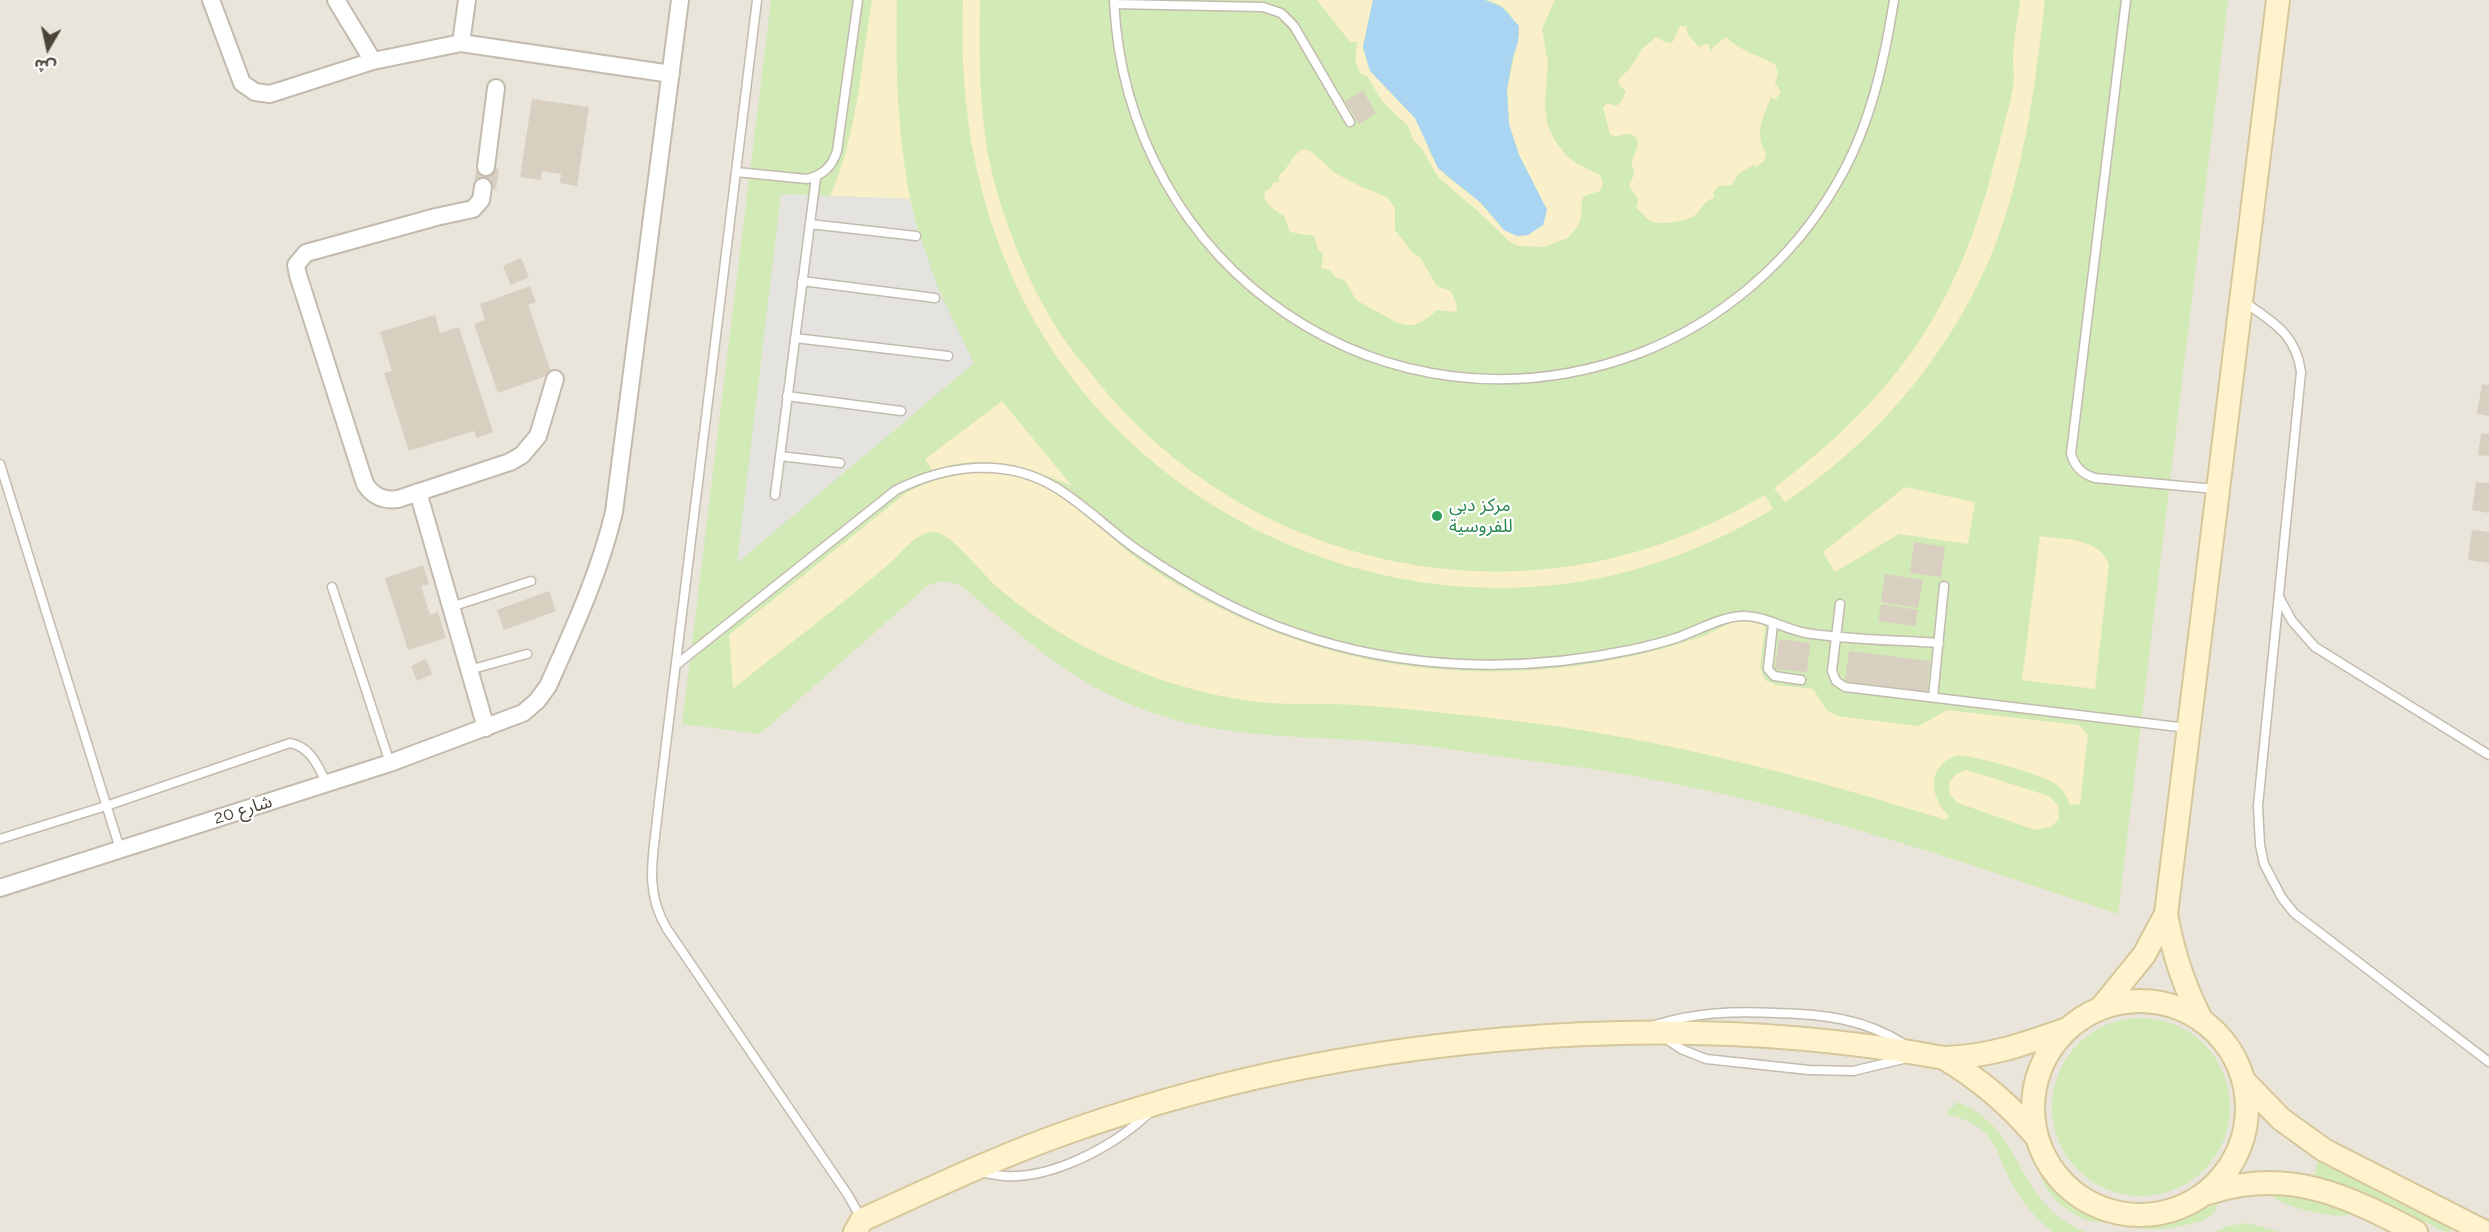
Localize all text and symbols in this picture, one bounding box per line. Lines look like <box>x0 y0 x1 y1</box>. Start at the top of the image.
north arrow <box>18 18 78 78</box>
text: ش <box>33 55 57 77</box>
place label: مركز دبي للفروسية <box>1449 495 1513 538</box>
marker: مركز دبي للفروسية <box>1430 509 1444 523</box>
street label: شارع 20 <box>211 791 275 829</box>

